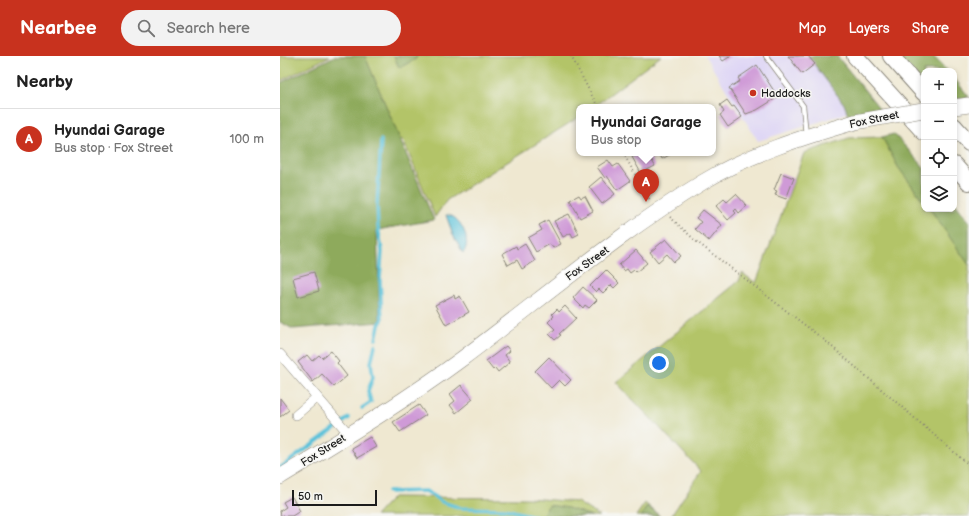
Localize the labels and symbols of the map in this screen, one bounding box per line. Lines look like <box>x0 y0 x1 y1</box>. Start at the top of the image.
place label: Haddocks <box>761 87 811 100</box>
marker: Haddocks <box>748 88 758 98</box>
street label: Fox Street <box>848 108 901 131</box>
pin: A <box>633 169 659 202</box>
street label: Fox Street <box>563 243 612 283</box>
your location <box>649 353 669 373</box>
street label: Fox Street <box>299 431 349 469</box>
scale bar <box>292 488 377 507</box>

